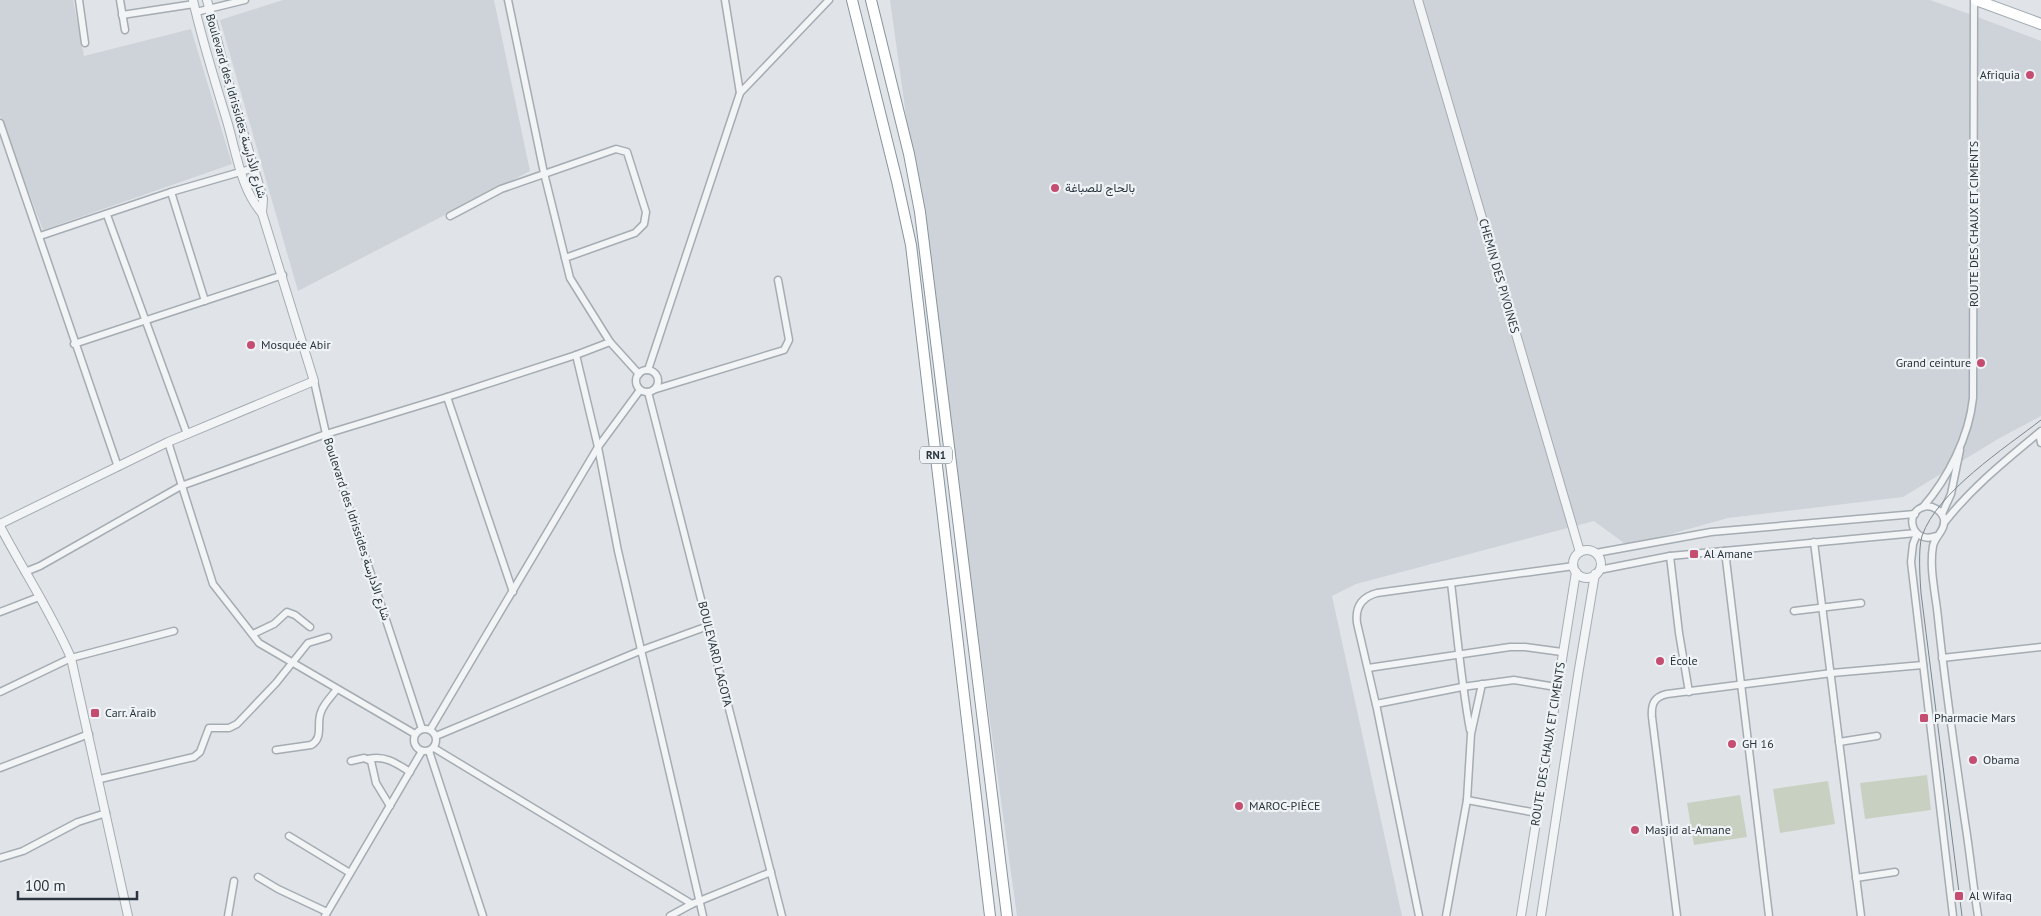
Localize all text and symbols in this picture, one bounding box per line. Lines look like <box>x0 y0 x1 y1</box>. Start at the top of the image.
street label: Boulevard des Idrissides شارع الأدارسة <box>201 12 270 200</box>
place label: Afriquia <box>1980 67 2020 82</box>
marker: Afriquia <box>2024 69 2036 81</box>
street label: ROUTE DES CHAUX ET CIMENTS <box>1966 141 1981 307</box>
place label: بالحاج للصباغة <box>1065 180 1135 197</box>
marker: بالحاج للصباغة <box>1049 182 1061 194</box>
street label: CHEMIN DES PIVOINES <box>1476 217 1523 335</box>
place label: Mosquée Abir <box>261 337 331 352</box>
marker: Mosquée Abir <box>245 339 257 351</box>
place label: Grand ceinture <box>1896 355 1971 370</box>
marker: Grand ceinture <box>1975 357 1987 369</box>
street label: Boulevard des Idrissides شارع الأدارسة <box>319 436 394 623</box>
road number: RN1 <box>920 446 952 464</box>
place label: Al Amane <box>1704 546 1753 561</box>
marker: Al Amane <box>1688 548 1700 560</box>
street label: BOULEVARD LAGOTA <box>695 600 736 708</box>
place label: École <box>1670 653 1698 668</box>
marker: École <box>1654 655 1666 667</box>
street label: ROUTE DES CHAUX ET CIMENTS <box>1527 661 1568 827</box>
place label: Carr. Âraib <box>105 705 156 720</box>
marker: Carr. Âraib <box>89 707 101 719</box>
place label: Pharmacie Mars <box>1934 710 2016 725</box>
marker: Pharmacie Mars <box>1918 712 1930 724</box>
place label: GH 16 <box>1742 736 1774 751</box>
marker: GH 16 <box>1726 738 1738 750</box>
place label: Obama <box>1983 752 2019 767</box>
marker: Obama <box>1967 754 1979 766</box>
place label: MAROC-PIÈCE <box>1249 798 1321 813</box>
marker: MAROC-PIÈCE <box>1233 800 1245 812</box>
place label: Masjid al-Amane <box>1645 822 1731 837</box>
marker: Masjid al-Amane <box>1629 824 1641 836</box>
scale bar <box>18 868 136 900</box>
text: 100 m <box>25 876 66 895</box>
place label: Al Wifaq <box>1969 888 2012 903</box>
marker: Al Wifaq <box>1953 890 1965 902</box>

